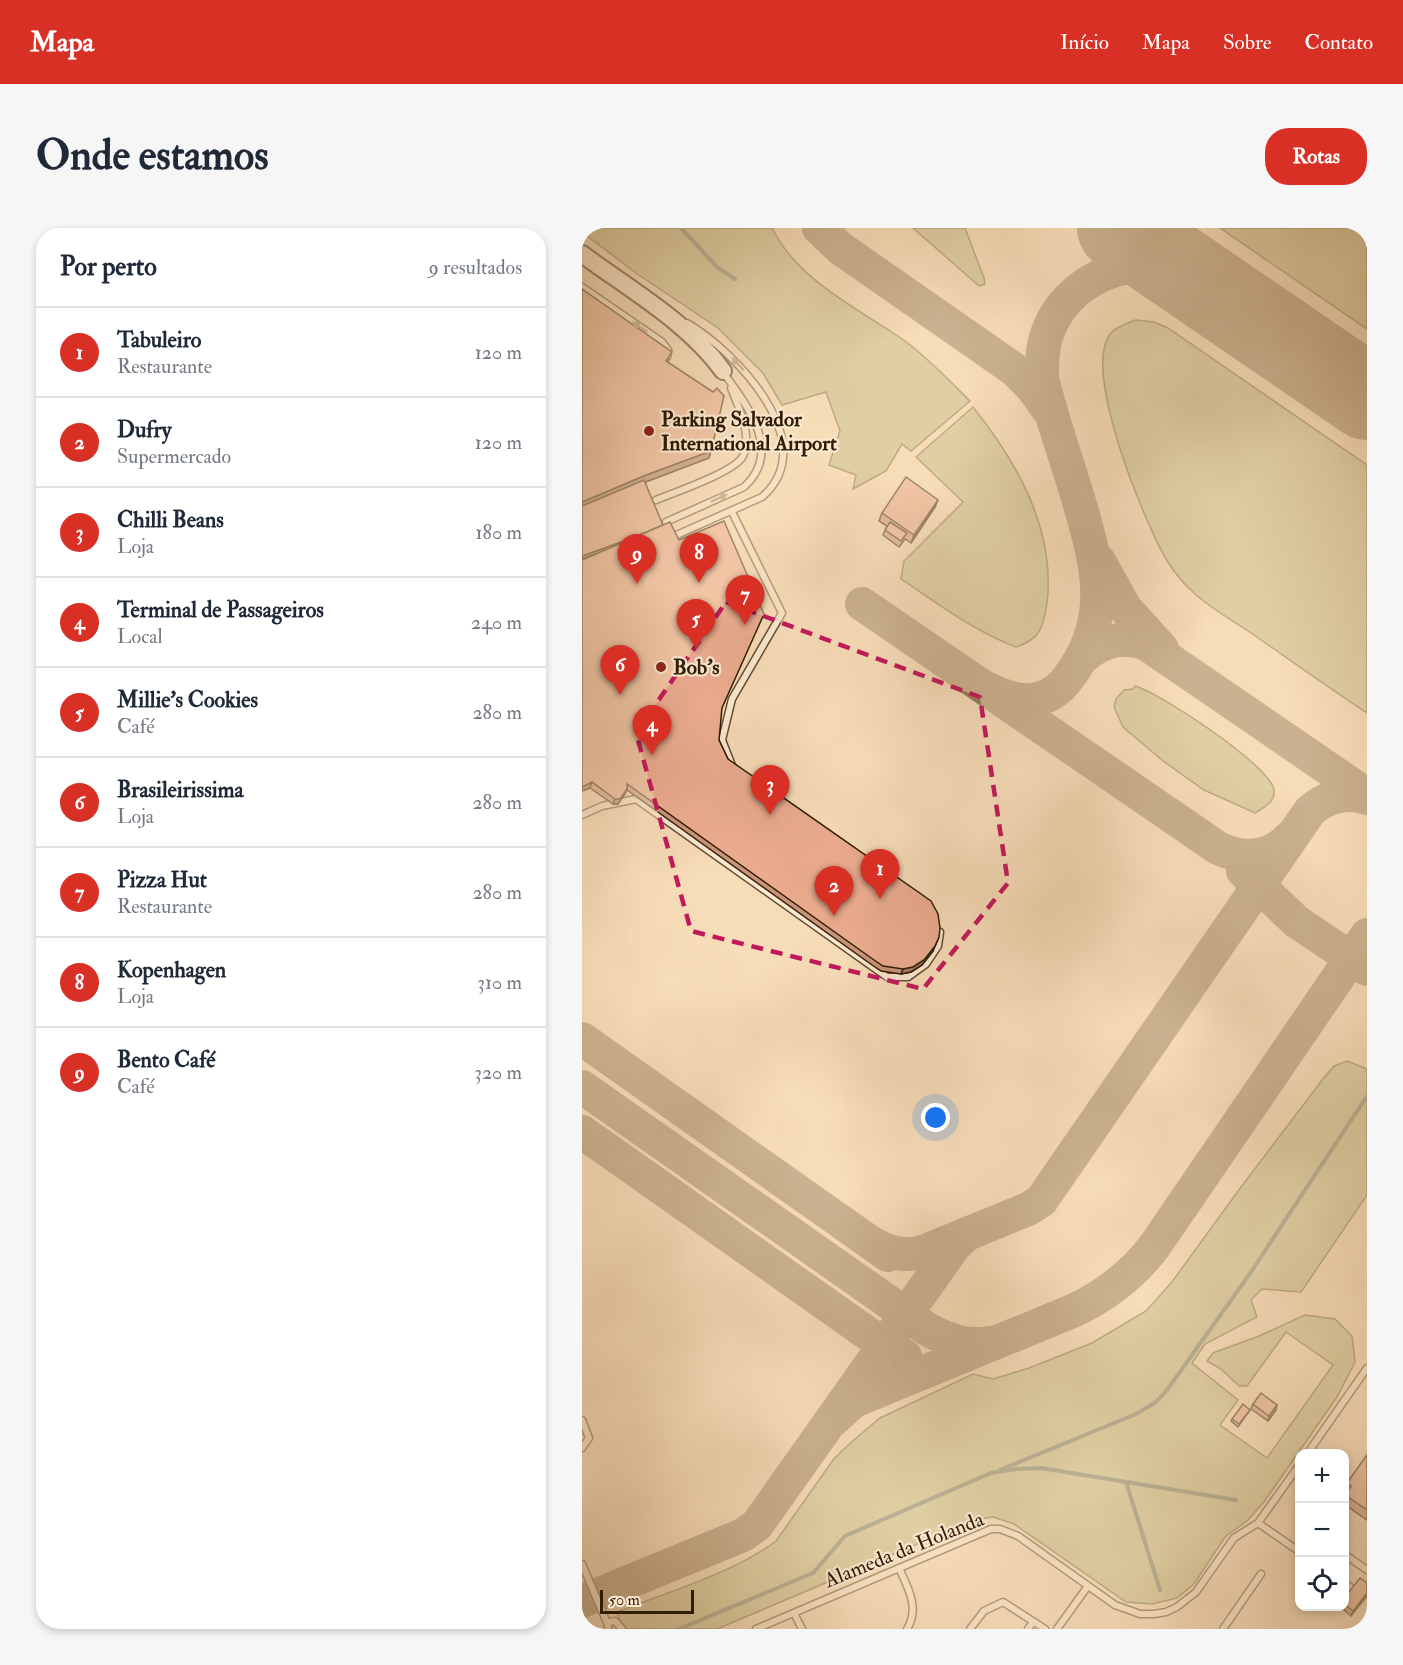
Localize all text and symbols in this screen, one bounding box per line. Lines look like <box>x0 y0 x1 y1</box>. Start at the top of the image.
text: Mapa <box>30 25 94 60</box>
text: Início <box>1060 29 1109 56</box>
text: Mapa <box>1142 29 1190 56</box>
text: Sobre <box>1223 29 1272 56</box>
text: Contato <box>1305 29 1373 56</box>
button: Rotas <box>1265 128 1367 185</box>
text: Onde estamos <box>36 130 269 182</box>
text: Por perto <box>60 251 157 283</box>
text: 9 resultados <box>429 255 522 280</box>
one-way arrow <box>632 321 648 333</box>
text: Tabuleiro <box>117 326 201 354</box>
text: 1 <box>76 340 83 365</box>
text: 120 m <box>475 340 522 365</box>
text: Restaurante <box>117 354 212 379</box>
one-way arrow <box>731 356 745 371</box>
place label: Parking Salvador International Airport <box>661 406 837 457</box>
text: Dufry <box>117 416 171 444</box>
marker: Parking Salvador International Airport <box>642 424 656 438</box>
text: 2 <box>74 430 85 455</box>
text: 120 m <box>475 430 522 455</box>
text: Supermercado <box>117 444 231 469</box>
one-way arrow <box>711 493 729 503</box>
text: Chilli Beans <box>117 506 224 534</box>
text: 3 <box>76 520 83 545</box>
text: 180 m <box>475 520 522 545</box>
text: Loja <box>117 534 154 559</box>
pin: 9 <box>618 534 656 584</box>
pin: 8 <box>680 534 718 583</box>
pin: 7 <box>726 576 764 625</box>
text: Terminal de Passageiros <box>117 596 324 624</box>
pin: 5 <box>676 600 716 649</box>
text: 4 <box>74 610 85 635</box>
text: 240 m <box>471 610 522 635</box>
text: Local <box>117 624 163 649</box>
pin: 6 <box>600 646 639 695</box>
place label: Bob's <box>673 654 719 681</box>
marker: Bob's <box>654 660 668 674</box>
text: Millie's Cookies <box>117 686 258 714</box>
text: 5 <box>75 700 84 725</box>
text: 280 m <box>472 700 522 725</box>
pin: 4 <box>632 706 672 755</box>
text: Café <box>117 714 155 739</box>
pin: 3 <box>750 766 789 815</box>
text: Brasileirissima <box>117 776 244 804</box>
text: 6 <box>74 790 85 815</box>
text: 280 m <box>472 790 522 815</box>
text: Loja <box>117 804 154 829</box>
pin: 1 <box>860 850 900 899</box>
text: Pizza Hut <box>117 866 207 894</box>
pin: 2 <box>814 866 854 916</box>
text: 7 <box>75 880 84 905</box>
text: 280 m <box>472 880 522 905</box>
text: Restaurante <box>117 894 212 919</box>
text: Kopenhagen <box>117 956 226 984</box>
text: 8 <box>75 970 84 995</box>
text: 310 m <box>477 970 522 995</box>
text: Loja <box>117 984 154 1009</box>
text: Bento Café <box>117 1046 215 1074</box>
text: 9 <box>74 1060 85 1085</box>
text: 320 m <box>474 1060 522 1085</box>
text: Café <box>117 1074 155 1099</box>
your location <box>921 1103 950 1132</box>
map controls <box>1295 1449 1349 1611</box>
button: + <box>1295 1449 1349 1503</box>
button: − <box>1295 1503 1349 1557</box>
street label: Alameda da Holanda <box>819 1506 988 1595</box>
button: locate <box>1295 1557 1349 1611</box>
scale bar <box>600 1587 694 1614</box>
text: 50 m <box>609 1590 640 1610</box>

